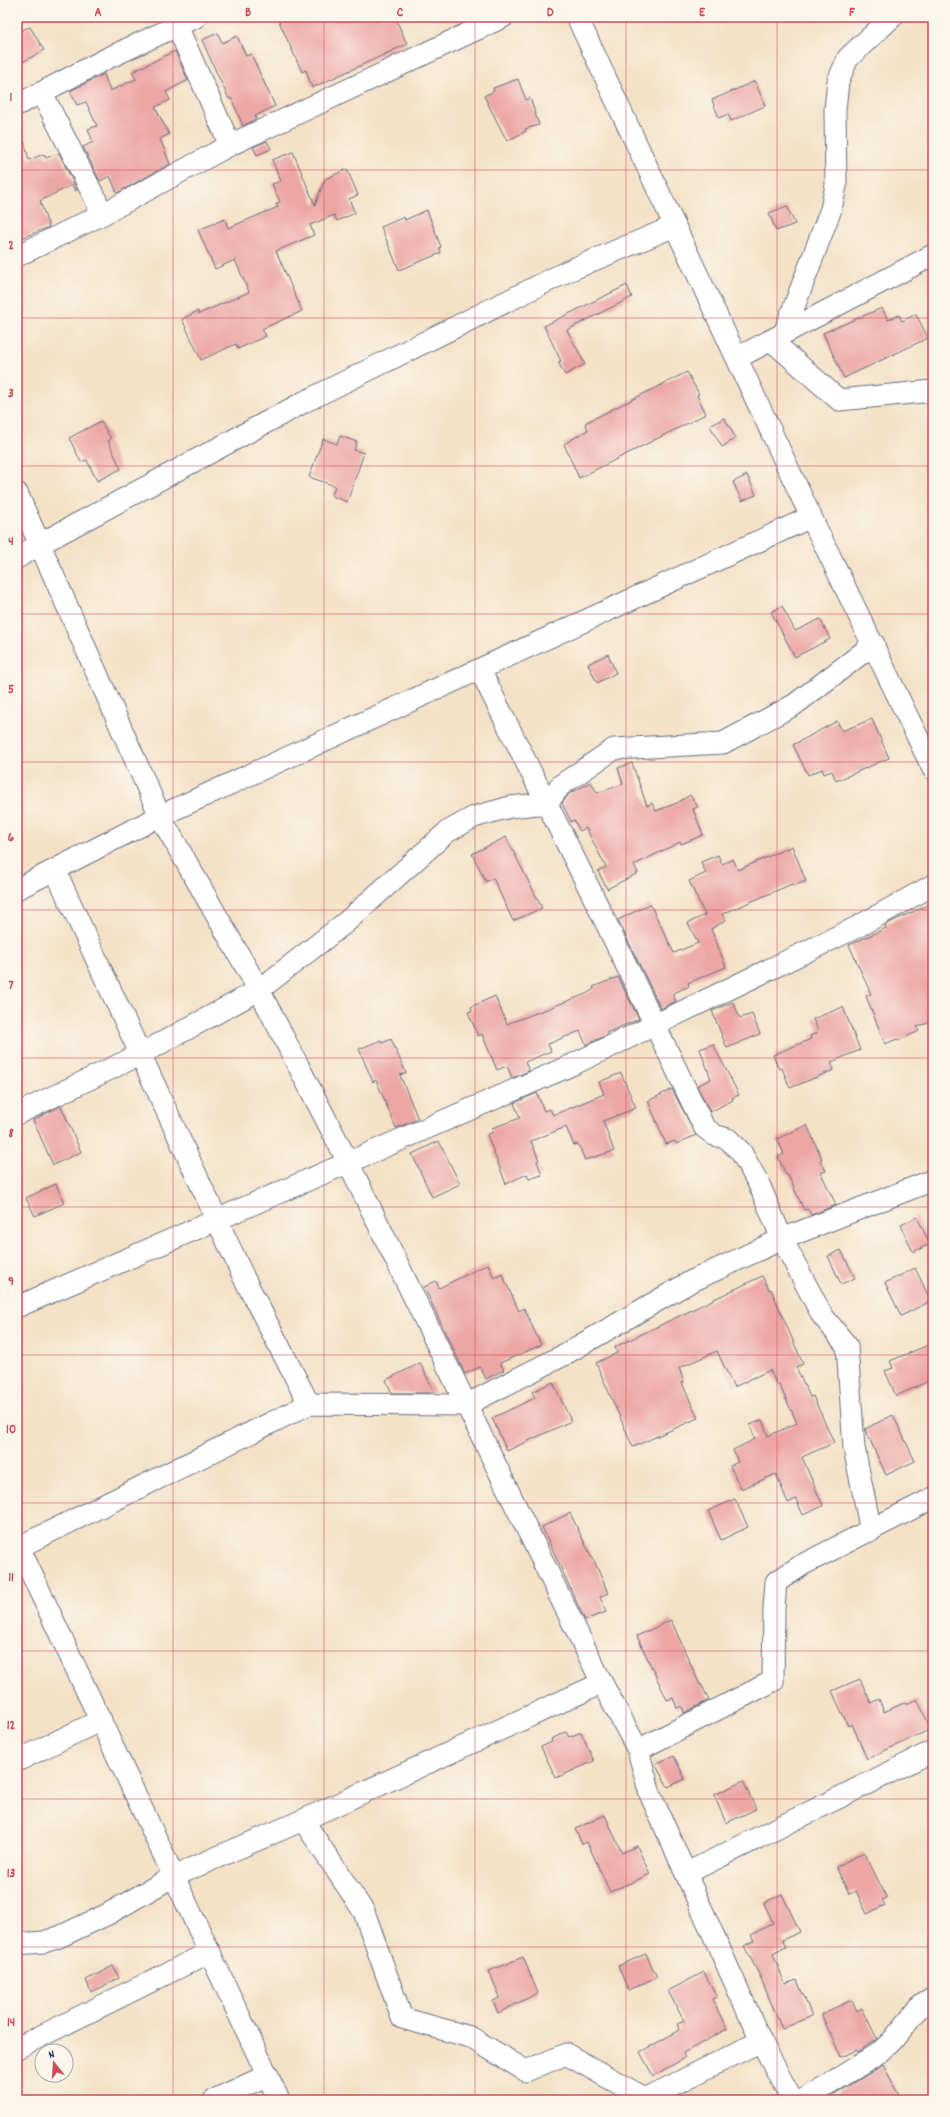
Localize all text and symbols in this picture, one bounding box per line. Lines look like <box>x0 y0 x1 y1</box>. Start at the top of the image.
text: A <box>94 4 102 23</box>
text: B <box>245 4 251 23</box>
text: C <box>397 4 404 23</box>
text: D <box>547 4 554 23</box>
text: E <box>699 4 706 23</box>
text: F <box>849 4 855 23</box>
text: 1 <box>10 89 13 108</box>
text: 2 <box>8 237 14 256</box>
text: 3 <box>8 385 14 404</box>
text: 4 <box>8 533 14 552</box>
text: 5 <box>8 681 14 700</box>
text: 6 <box>8 829 15 848</box>
text: 7 <box>9 977 14 996</box>
text: 8 <box>8 1125 14 1144</box>
text: 9 <box>8 1273 14 1292</box>
text: 10 <box>6 1421 16 1440</box>
text: 11 <box>8 1569 14 1588</box>
text: 12 <box>7 1717 16 1736</box>
text: 13 <box>7 1865 16 1884</box>
text: 14 <box>7 2014 15 2033</box>
north arrow <box>34 2043 74 2083</box>
text: N <box>47 2047 57 2064</box>

